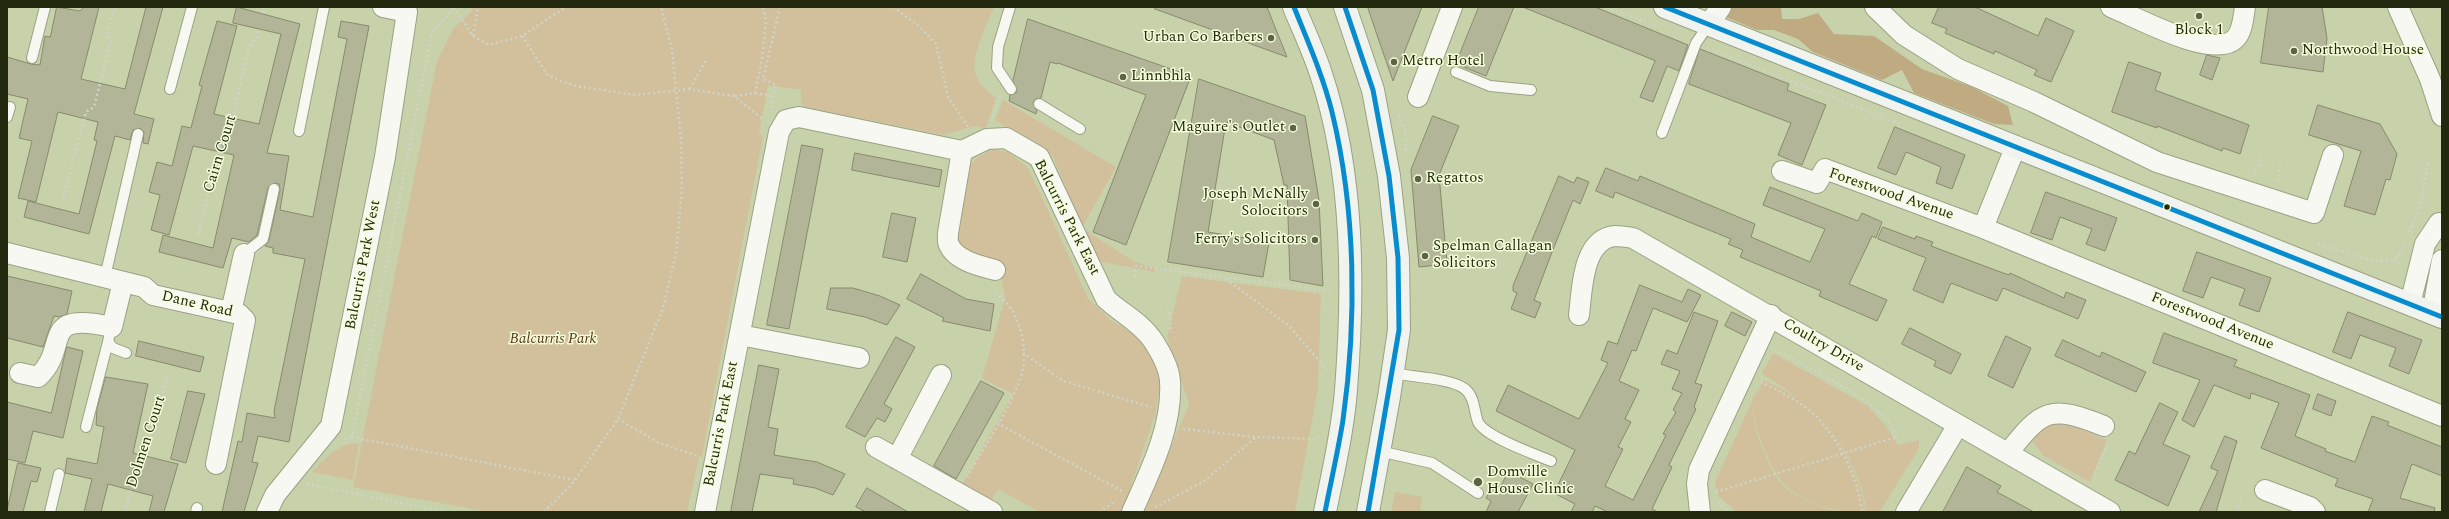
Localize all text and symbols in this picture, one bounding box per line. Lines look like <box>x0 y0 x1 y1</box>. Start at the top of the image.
marker: Block 1 <box>2194 11 2204 21</box>
place label: Block 1 <box>2174 22 2224 40</box>
place label: Urban Co Barbers <box>1143 29 1263 47</box>
marker: Urban Co Barbers <box>1266 33 1276 43</box>
place label: Northwood House <box>2302 42 2424 60</box>
marker: Northwood House <box>2289 46 2299 56</box>
place label: Metro Hotel <box>1402 53 1484 71</box>
marker: Metro Hotel <box>1389 57 1399 67</box>
place label: Linnbhla <box>1131 68 1191 86</box>
marker: Linnbhla <box>1118 72 1128 82</box>
street label: Cairn Court <box>201 113 241 195</box>
place label: Maguire's Outlet <box>1172 119 1285 137</box>
marker: Maguire's Outlet <box>1288 123 1298 133</box>
street label: Balcurris Park East <box>1029 157 1103 279</box>
street label: Forestwood Avenue <box>1826 165 1956 225</box>
place label: Regattos <box>1426 170 1484 188</box>
marker: Regattos <box>1413 174 1423 184</box>
place label: Joseph McNally Solocitors <box>1203 186 1308 221</box>
street label: Balcurris Park West <box>343 199 385 331</box>
marker: Joseph McNally Solocitors <box>1311 199 1321 209</box>
unlabelled marker <box>2162 202 2172 212</box>
place label: Ferry's Solicitors <box>1195 231 1307 249</box>
marker: Ferry's Solicitors <box>1310 235 1320 245</box>
place label: Spelman Callagan Solicitors <box>1433 238 1552 273</box>
marker: Spelman Callagan Solicitors <box>1420 251 1430 261</box>
street label: Dane Road <box>160 288 234 322</box>
street label: Forestwood Avenue <box>2148 289 2276 355</box>
street label: Coultry Drive <box>1779 315 1867 377</box>
park label: Balcurris Park <box>509 331 597 349</box>
street label: Balcurris Park East <box>701 360 743 488</box>
street label: Dolmen Court <box>124 394 170 490</box>
place label: Domville House Clinic <box>1487 464 1574 499</box>
marker: Domville House Clinic <box>1472 476 1484 488</box>

